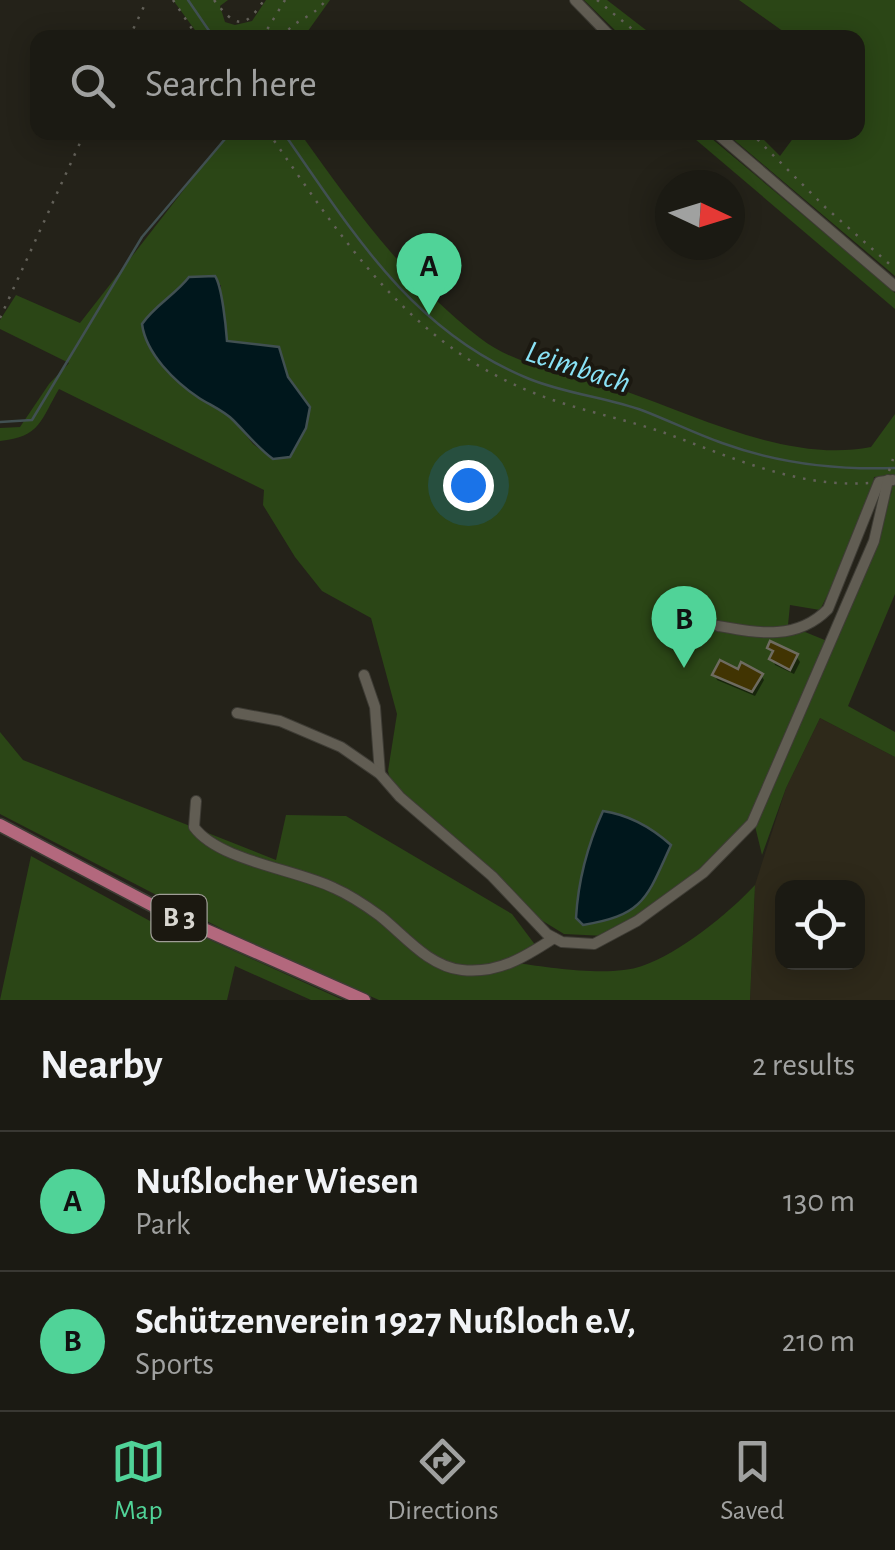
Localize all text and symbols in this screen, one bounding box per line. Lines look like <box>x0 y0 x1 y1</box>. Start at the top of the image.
search box <box>30 30 865 140</box>
icon: search <box>65 58 120 113</box>
text: Search here <box>145 66 317 104</box>
north arrow <box>655 170 745 260</box>
pin: A <box>396 232 462 315</box>
water label: Leimbach <box>522 335 634 399</box>
your location <box>443 460 494 511</box>
pin: B <box>652 586 716 668</box>
map controls <box>775 880 865 970</box>
button: locate <box>775 880 865 970</box>
road number: B 3 <box>152 895 206 941</box>
text: Nearby <box>40 1044 163 1086</box>
text: 2 results <box>752 1049 855 1081</box>
text: Nußlocher Wiesen <box>135 1163 419 1201</box>
text: A <box>63 1185 82 1217</box>
text: 130 m <box>783 1185 855 1217</box>
text: Park <box>135 1208 190 1240</box>
text: Schützenverein 1927 Nußloch e.V, <box>135 1303 636 1341</box>
text: B <box>63 1325 82 1357</box>
text: 210 m <box>782 1325 855 1357</box>
text: Sports <box>135 1348 214 1380</box>
tab: Map <box>111 1434 166 1528</box>
tab: Directions <box>387 1434 499 1528</box>
tab: Saved <box>720 1434 784 1528</box>

